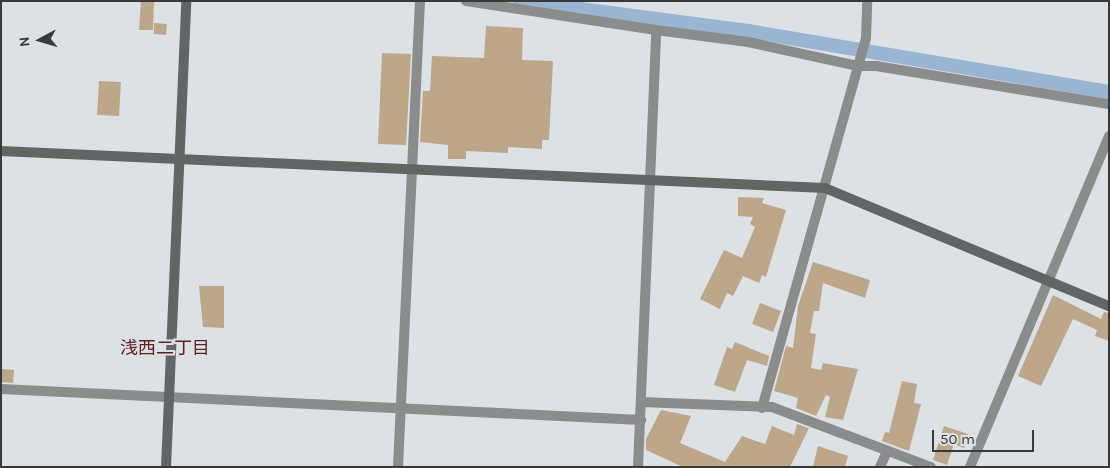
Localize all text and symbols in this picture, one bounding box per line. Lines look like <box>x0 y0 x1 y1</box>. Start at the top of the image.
north arrow <box>15 15 65 65</box>
text: N <box>16 36 34 48</box>
district label: 浅西二丁目 <box>120 337 210 359</box>
scale bar <box>935 420 1038 452</box>
text: 50 m <box>940 430 975 448</box>

